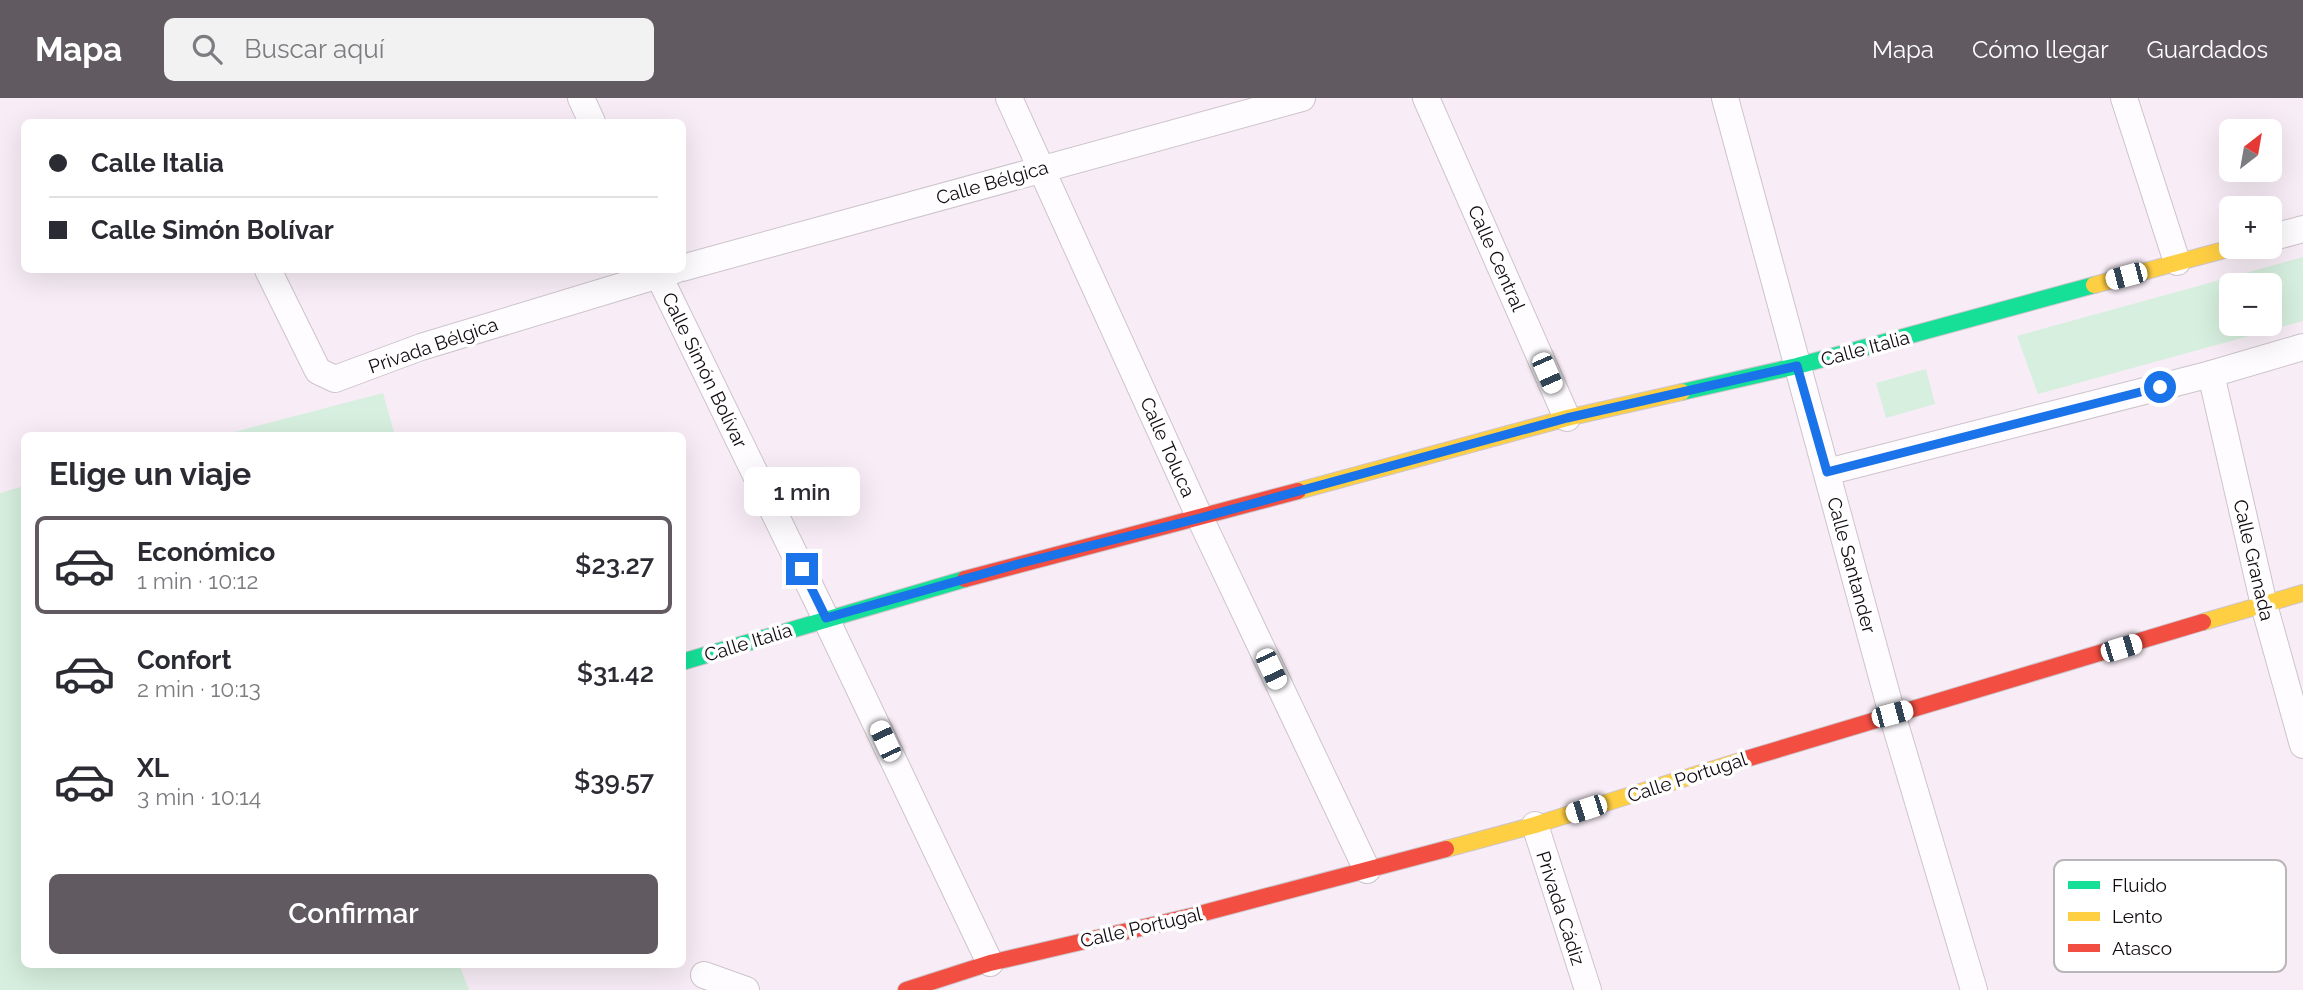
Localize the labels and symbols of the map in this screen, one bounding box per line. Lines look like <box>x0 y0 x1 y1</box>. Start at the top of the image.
north arrow <box>2219 119 2282 182</box>
street label: Calle Bélgica <box>934 156 1050 208</box>
street label: Calle Central <box>1464 202 1530 315</box>
car <box>2103 260 2150 292</box>
street label: Calle Simón Bolívar <box>658 289 752 452</box>
street label: Privada Bélgica <box>365 313 501 377</box>
street label: Calle Italia <box>1818 326 1912 370</box>
car <box>1529 350 1566 396</box>
route start <box>2144 371 2176 403</box>
street label: Calle Toluca <box>1136 394 1200 500</box>
callout: 1 min <box>744 468 860 517</box>
street label: Calle Santander <box>1823 495 1881 636</box>
street label: Calle Granada <box>2229 497 2279 623</box>
route end <box>786 553 818 585</box>
street label: Calle Italia <box>701 618 795 666</box>
car <box>2098 632 2145 664</box>
car <box>1253 646 1290 692</box>
car <box>1869 698 1916 730</box>
car <box>867 718 904 764</box>
street label: Calle Portugal <box>1625 747 1750 807</box>
car <box>1563 793 1610 825</box>
street label: Privada Cádiz <box>1532 848 1590 968</box>
legend <box>2054 860 2286 972</box>
text: Fluido <box>2112 874 2167 896</box>
street label: Calle Portugal <box>1078 902 1205 952</box>
text: Lento <box>2112 905 2163 927</box>
text: Atasco <box>2112 937 2172 959</box>

